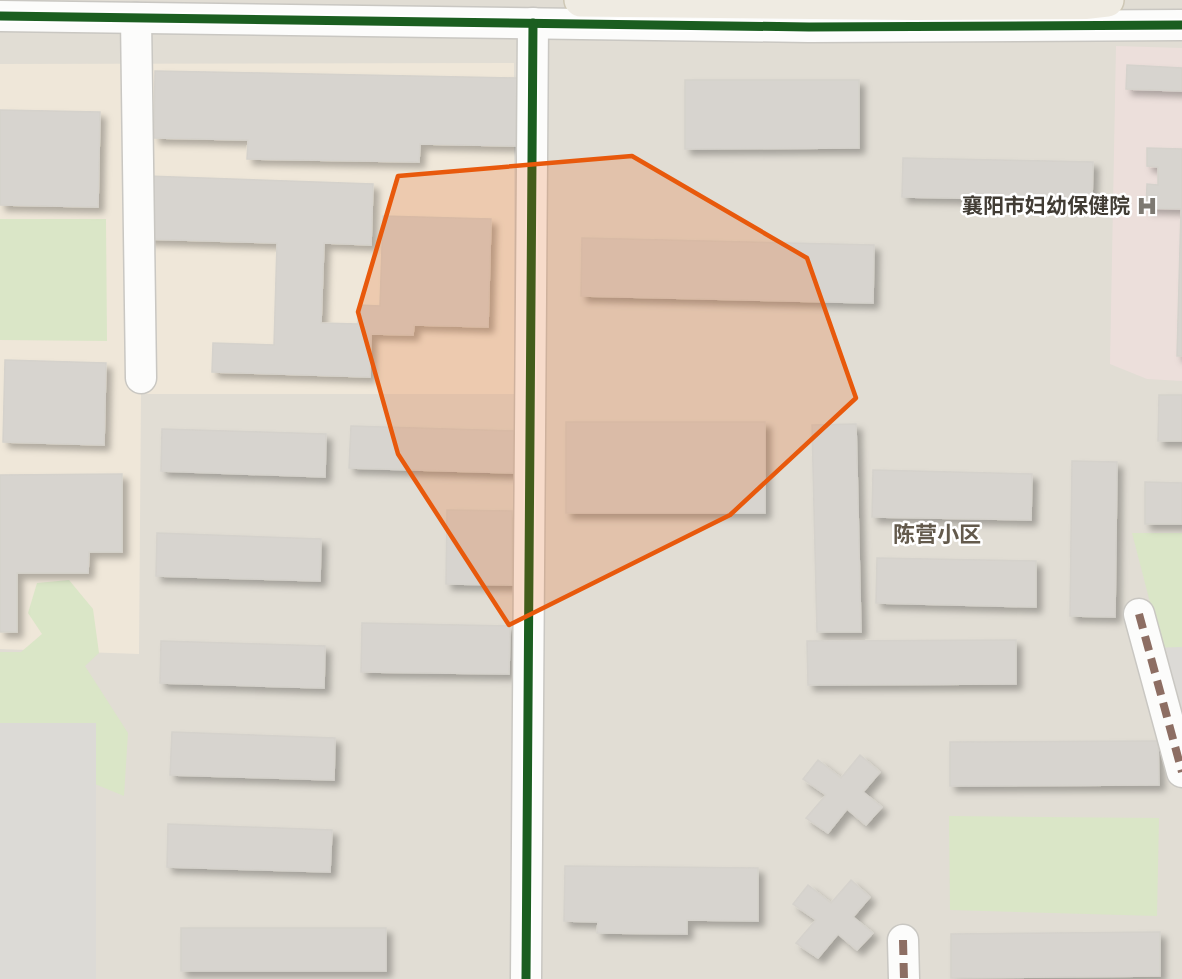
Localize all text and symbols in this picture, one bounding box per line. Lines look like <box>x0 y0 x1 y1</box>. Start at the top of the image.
place label: 襄阳市妇幼保健院 <box>962 193 1130 218</box>
hospital icon: 襄阳市妇幼保健院 <box>1135 194 1159 218</box>
district label: 陈营小区 <box>893 521 981 548</box>

